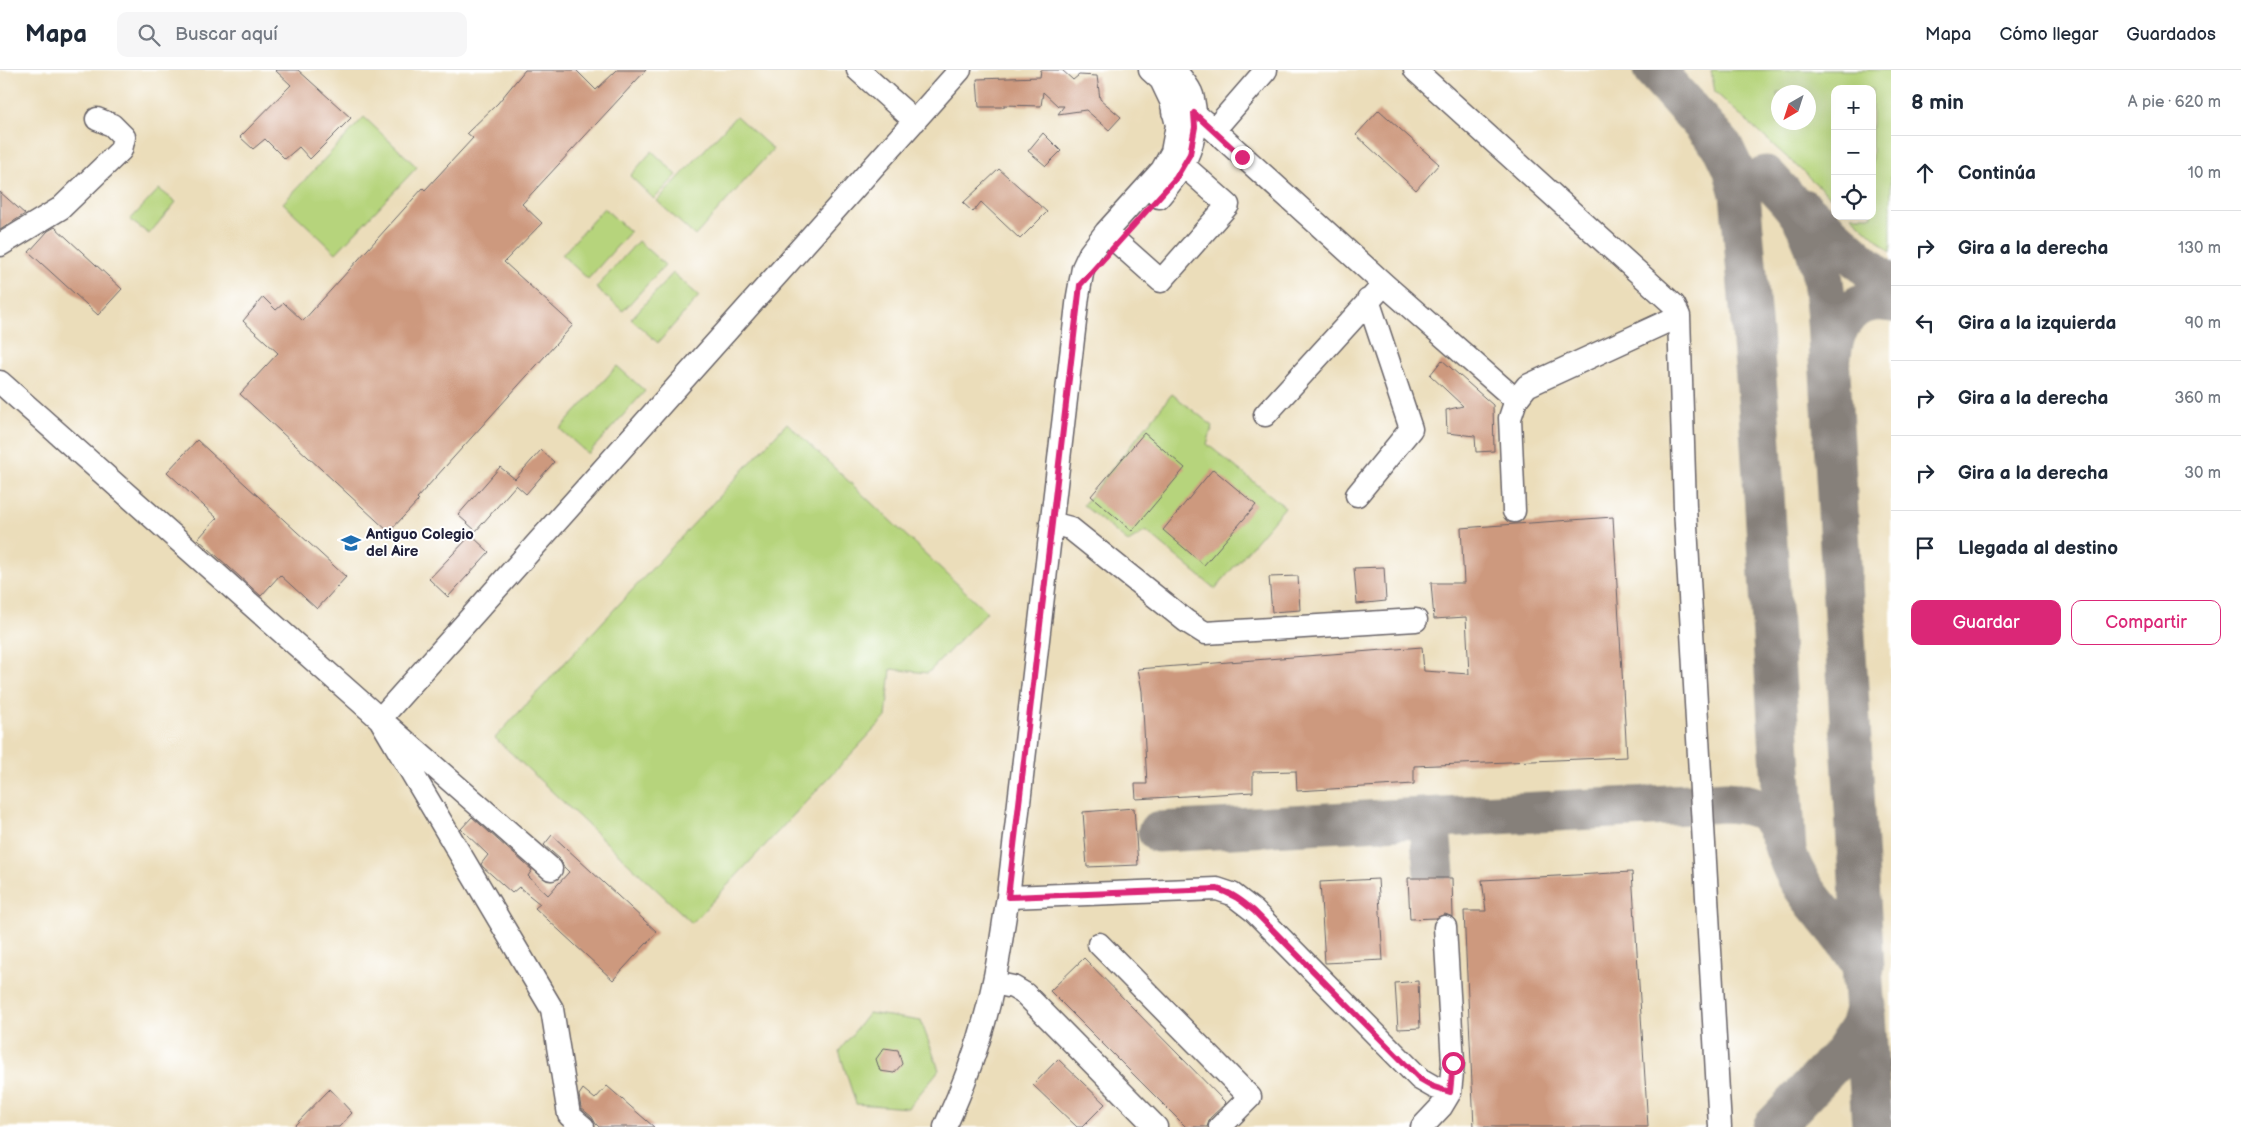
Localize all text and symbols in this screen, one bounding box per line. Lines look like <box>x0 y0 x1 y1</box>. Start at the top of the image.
search box <box>117 12 467 57</box>
text: Mapa <box>25 20 87 49</box>
icon: search <box>135 21 163 49</box>
text: Buscar aquí <box>175 23 278 46</box>
text: Mapa <box>1925 24 1971 45</box>
text: Cómo llegar <box>1999 24 2098 45</box>
text: Guardados <box>2126 24 2216 45</box>
north arrow <box>1771 85 1816 130</box>
map controls <box>1831 85 1876 220</box>
button: + <box>1831 85 1876 130</box>
text: 8 min <box>1911 90 1964 115</box>
text: A pie · 620 m <box>2128 93 2221 112</box>
button: − <box>1831 130 1876 175</box>
route end <box>1231 146 1254 169</box>
icon: ahead <box>1911 159 1939 187</box>
text: Continúa <box>1958 162 2036 185</box>
text: 10 m <box>2188 164 2221 183</box>
button: locate <box>1831 175 1876 220</box>
icon: right <box>1911 234 1939 262</box>
text: Gira a la derecha <box>1958 237 2108 260</box>
text: 130 m <box>2178 239 2221 258</box>
icon: left <box>1911 309 1939 337</box>
text: Gira a la izquierda <box>1958 312 2116 335</box>
text: 90 m <box>2185 314 2221 333</box>
icon: right <box>1911 384 1939 412</box>
text: Gira a la derecha <box>1958 387 2108 410</box>
text: 360 m <box>2174 389 2221 408</box>
icon: right <box>1911 459 1939 487</box>
text: Gira a la derecha <box>1958 462 2108 485</box>
text: 30 m <box>2184 464 2221 483</box>
place label: Antiguo Colegio del Aire <box>365 525 474 561</box>
school or university icon: Antiguo Colegio del Aire <box>340 532 362 554</box>
icon: arrive <box>1911 534 1939 562</box>
text: Llegada al destino <box>1958 537 2118 560</box>
button: Guardar <box>1911 600 2061 645</box>
button: Compartir <box>2071 600 2221 645</box>
route start <box>1442 1052 1465 1075</box>

